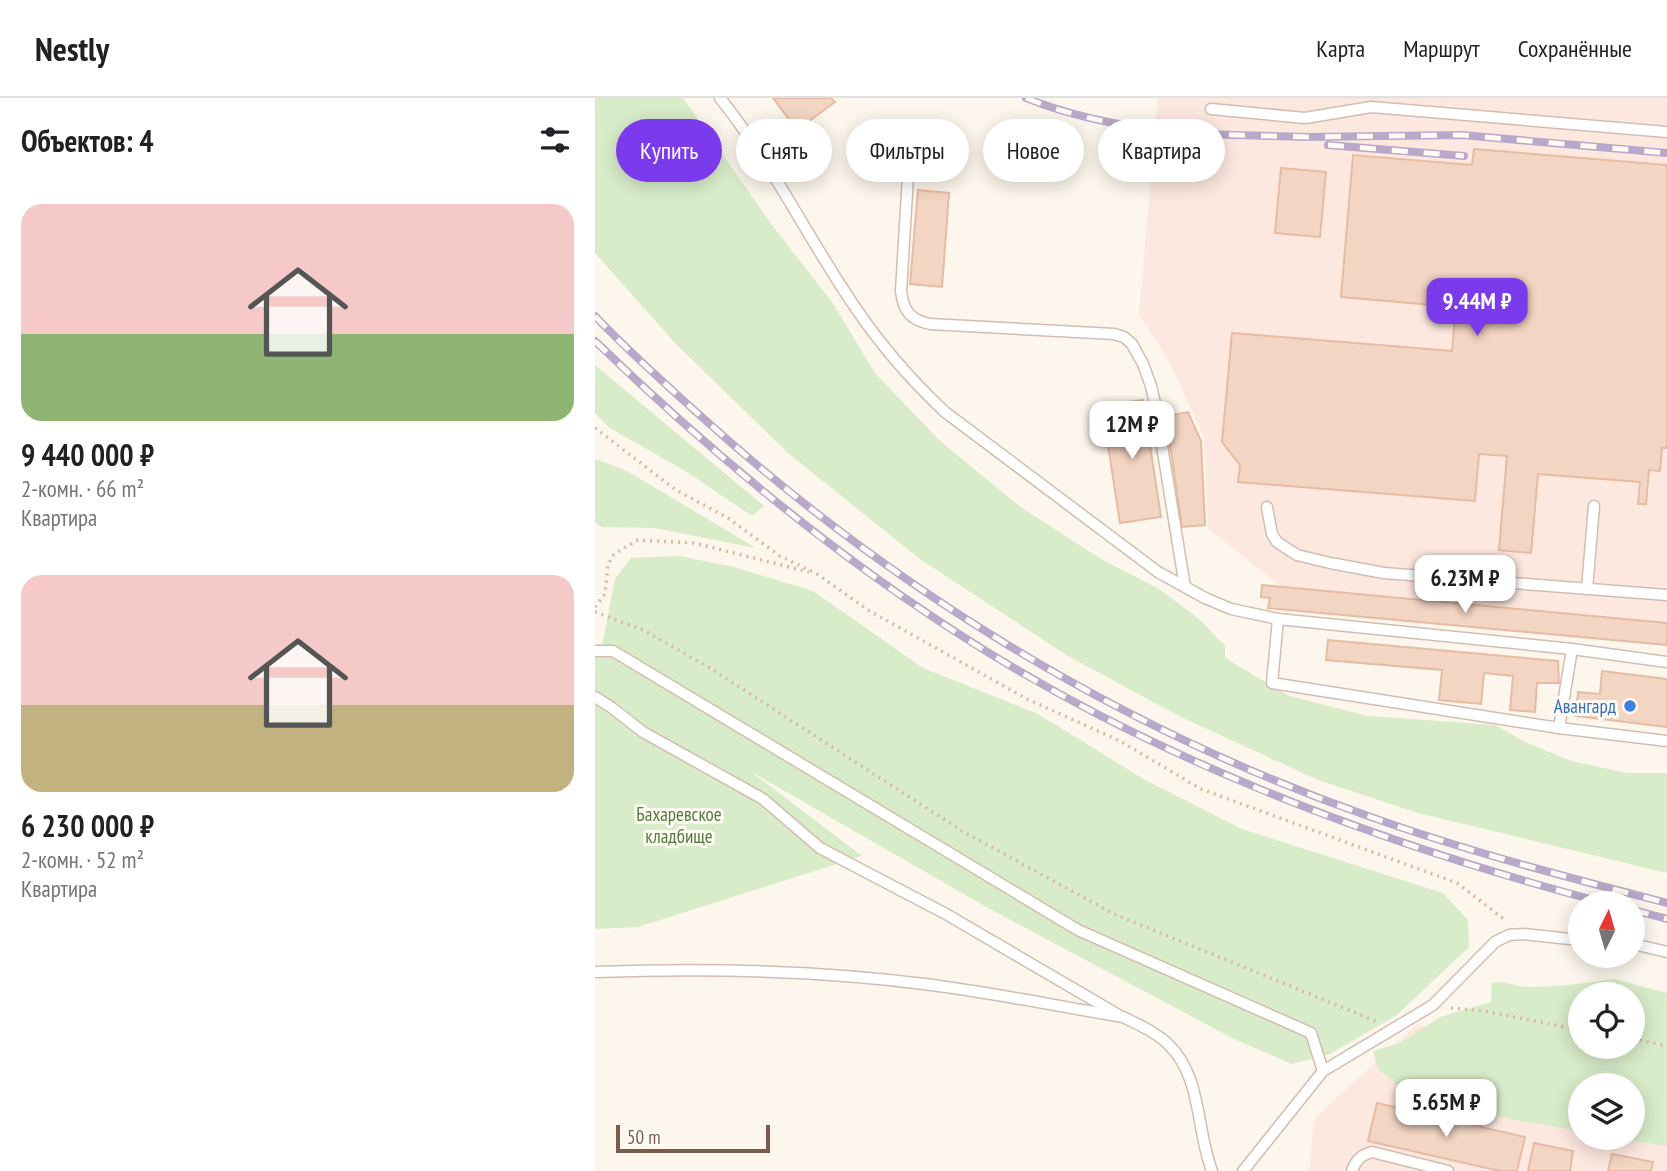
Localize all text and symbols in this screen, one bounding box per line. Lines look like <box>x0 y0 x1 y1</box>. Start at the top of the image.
text: Nestly <box>35 27 109 70</box>
text: Карта <box>1316 33 1365 64</box>
text: Маршрут <box>1403 33 1480 64</box>
text: Сохранённые <box>1518 33 1632 64</box>
chip: Купить <box>616 119 722 182</box>
chip: Снять <box>736 119 832 182</box>
chip: Фильтры <box>846 119 969 182</box>
chip: Новое <box>983 119 1084 182</box>
chip: Квартира <box>1098 119 1225 182</box>
text: Объектов: 4 <box>21 121 154 160</box>
icon: filters <box>536 121 574 159</box>
icon: home <box>235 249 361 375</box>
pin: 9.44M ₽ <box>1412 278 1542 338</box>
text: 9.44M ₽ <box>1443 286 1511 315</box>
pin: 12M ₽ <box>1083 402 1181 461</box>
text: 12M ₽ <box>1106 409 1158 438</box>
text: 9 440 000 ₽ <box>21 435 154 474</box>
text: 2-комн. · 66 m² <box>21 474 144 503</box>
text: Квартира <box>21 503 97 532</box>
pin: 6.23M ₽ <box>1400 556 1530 615</box>
text: 6.23M ₽ <box>1431 563 1499 592</box>
icon: home <box>235 620 361 746</box>
place label: Авангард <box>1554 694 1617 718</box>
marker: Авангард <box>1622 698 1638 714</box>
park label: Бахаревское кладбище <box>636 802 722 848</box>
text: 6 230 000 ₽ <box>21 806 154 845</box>
text: 2-комн. · 52 m² <box>21 845 144 874</box>
text: Квартира <box>21 874 97 903</box>
north arrow <box>1568 891 1645 968</box>
map controls <box>1568 891 1645 1150</box>
button: locate <box>1568 982 1645 1059</box>
button: layers <box>1568 1073 1645 1150</box>
pin: 5.65M ₽ <box>1381 1080 1511 1139</box>
text: 5.65M ₽ <box>1412 1087 1480 1116</box>
scale bar <box>616 1122 770 1154</box>
text: 50 m <box>627 1125 661 1149</box>

